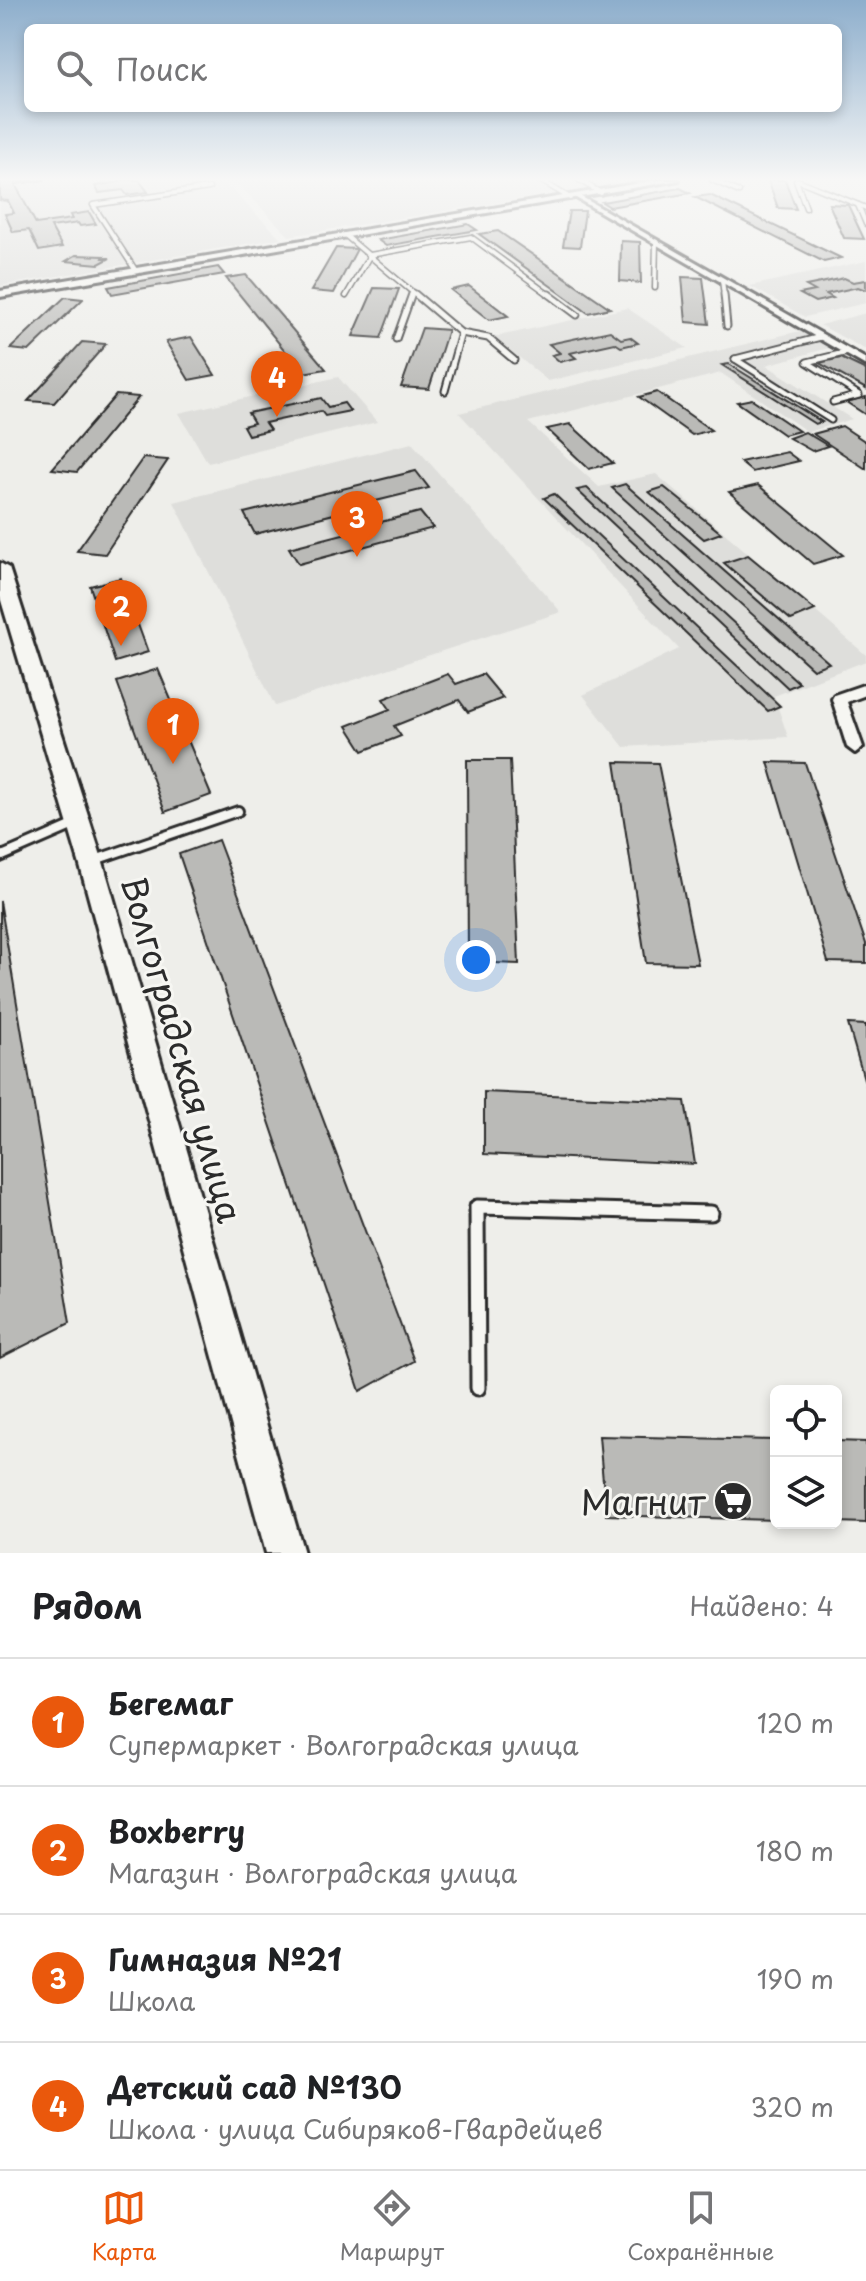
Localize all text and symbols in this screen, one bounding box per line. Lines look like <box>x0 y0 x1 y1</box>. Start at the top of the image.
search box <box>24 24 842 112</box>
icon: search <box>52 46 96 90</box>
text: Поиск <box>116 46 207 91</box>
pin: 4 <box>251 351 303 417</box>
pin: 3 <box>331 491 383 557</box>
pin: 2 <box>95 580 147 646</box>
pin: 1 <box>147 698 199 764</box>
street label: Волгоградская улица <box>109 870 258 1229</box>
your location <box>456 940 496 980</box>
map controls <box>770 1385 842 1529</box>
button: locate <box>770 1385 842 1457</box>
button: layers <box>770 1457 842 1529</box>
place label: Магнит <box>581 1475 706 1527</box>
supermarket icon: Магнит <box>712 1480 754 1522</box>
text: Рядом <box>32 1579 143 1631</box>
text: Найдено: 4 <box>689 1586 834 1625</box>
text: Бегемаг <box>108 1680 233 1725</box>
text: 1 <box>52 1703 64 1742</box>
text: 120 m <box>757 1703 834 1742</box>
text: Супермаркет · Волгоградская улица <box>108 1725 579 1764</box>
text: Boxberry <box>108 1808 245 1853</box>
text: 2 <box>49 1831 67 1870</box>
text: 180 m <box>756 1831 834 1870</box>
text: Магазин · Волгоградская улица <box>108 1853 517 1892</box>
text: Гимназия №21 <box>108 1936 342 1981</box>
text: 3 <box>49 1959 67 1998</box>
text: 190 m <box>757 1959 834 1998</box>
text: Школа <box>108 1981 195 2020</box>
text: Детский сад №130 <box>108 2064 402 2109</box>
text: 4 <box>49 2087 67 2126</box>
text: 320 m <box>750 2087 834 2126</box>
text: Школа · улица Сибиряков-Гвардейцев <box>108 2109 603 2148</box>
tab: Карта <box>92 2186 156 2267</box>
tab: Маршрут <box>340 2186 444 2267</box>
tab: Сохранённые <box>627 2186 774 2267</box>

